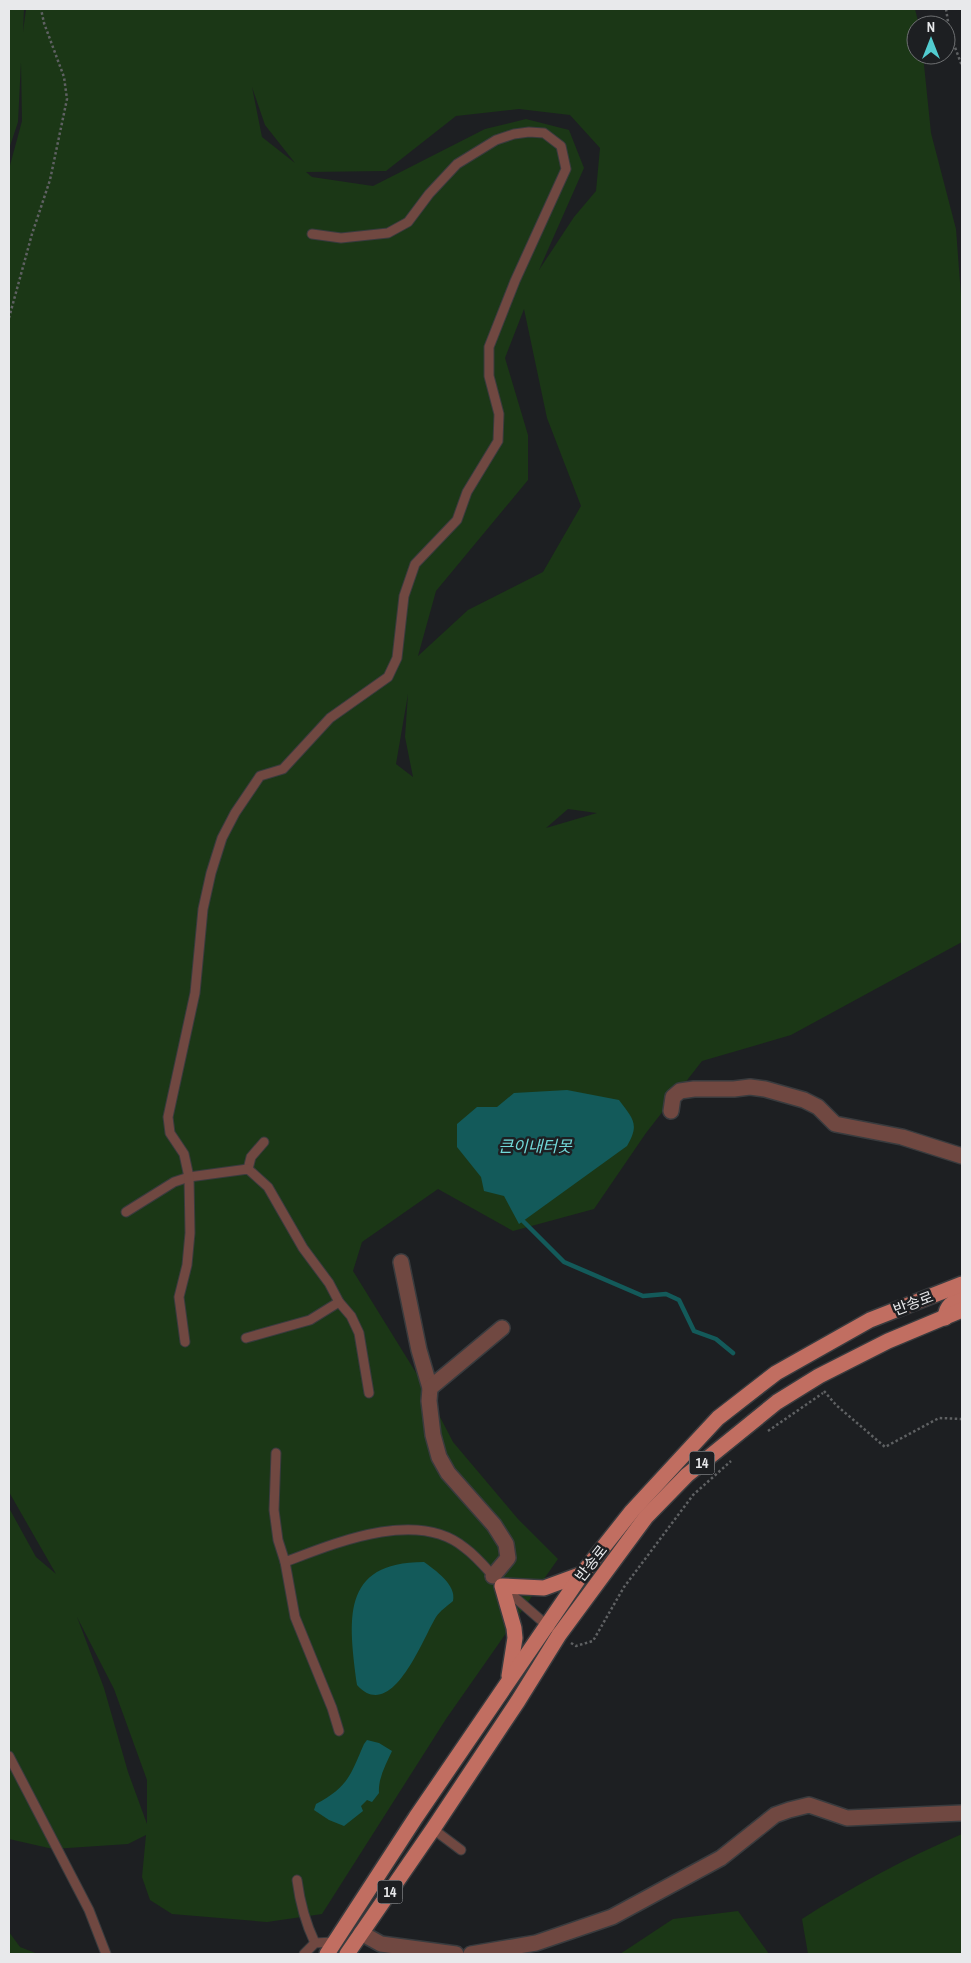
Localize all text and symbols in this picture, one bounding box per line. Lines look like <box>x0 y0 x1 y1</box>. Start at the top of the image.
north arrow <box>906 15 956 65</box>
text: N <box>927 18 935 36</box>
water label: 큰이내터못 <box>498 1135 573 1157</box>
street label: 반송로 <box>890 1286 936 1320</box>
road number: 14 <box>690 1452 714 1475</box>
street label: 반송로 <box>570 1540 612 1586</box>
road number: 14 <box>378 1880 402 1904</box>

